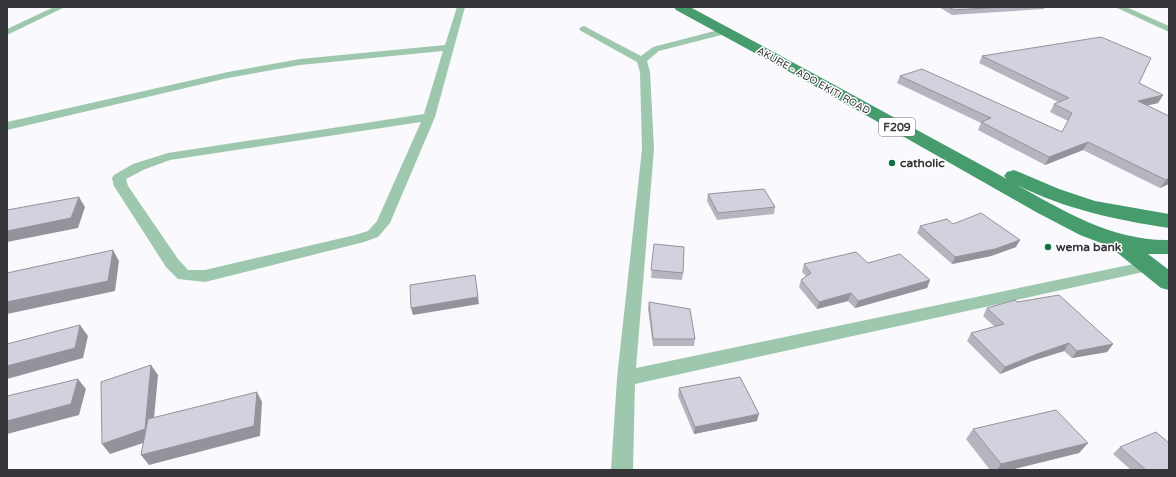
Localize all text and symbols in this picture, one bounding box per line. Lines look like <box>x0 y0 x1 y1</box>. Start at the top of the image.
street label: AKURE - ADO EKITI ROAD <box>755 45 872 117</box>
road number: F209 <box>879 118 915 136</box>
place label: catholic <box>900 156 945 170</box>
marker: catholic <box>887 158 897 168</box>
place label: wema bank <box>1056 240 1122 254</box>
marker: wema bank <box>1043 242 1053 252</box>

